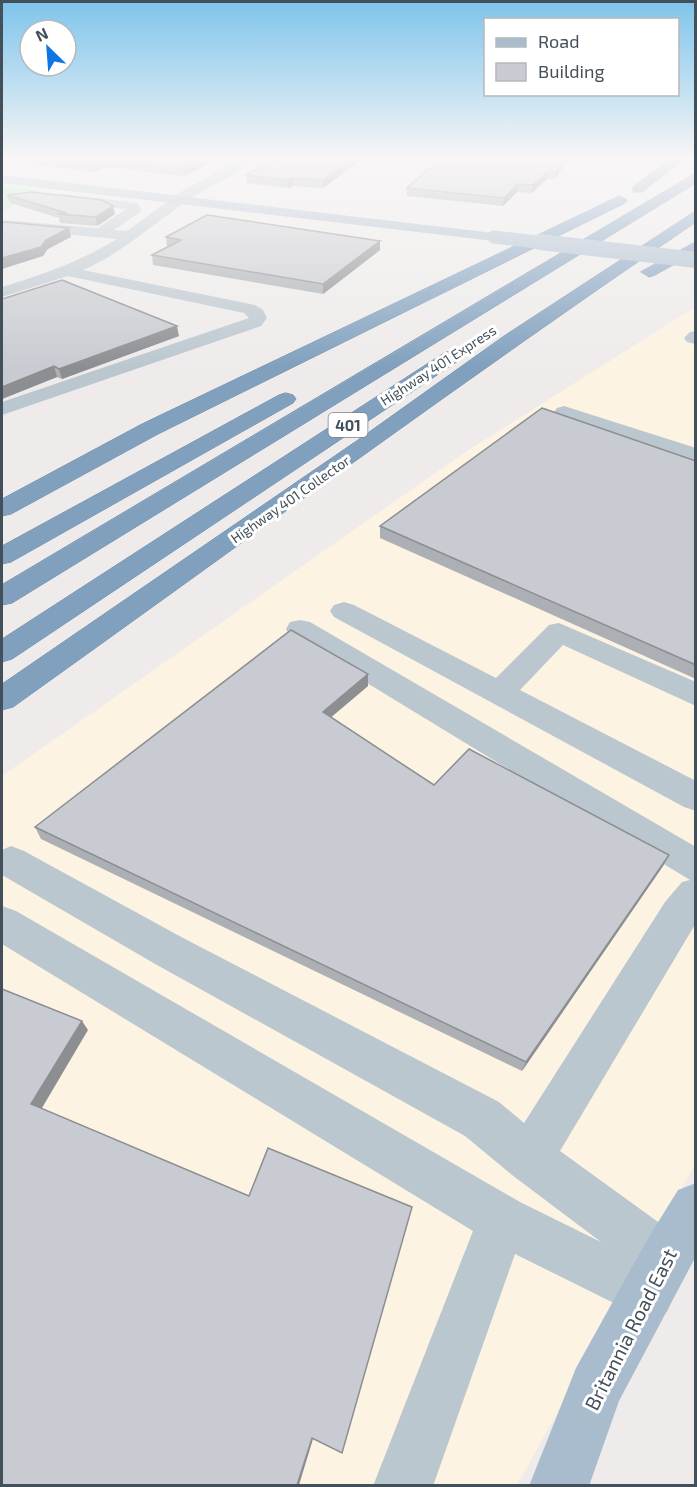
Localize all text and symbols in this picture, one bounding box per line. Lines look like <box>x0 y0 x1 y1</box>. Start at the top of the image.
north arrow <box>18 18 78 78</box>
legend <box>484 18 679 96</box>
text: N <box>32 23 51 45</box>
text: Road <box>538 30 579 52</box>
text: Building <box>538 60 605 82</box>
street label: Highway 401 Express <box>377 321 499 409</box>
road number: 401 <box>328 413 368 437</box>
street label: Highway 401 Collector <box>227 451 353 547</box>
street label: Britannia Road East <box>579 1244 681 1414</box>

